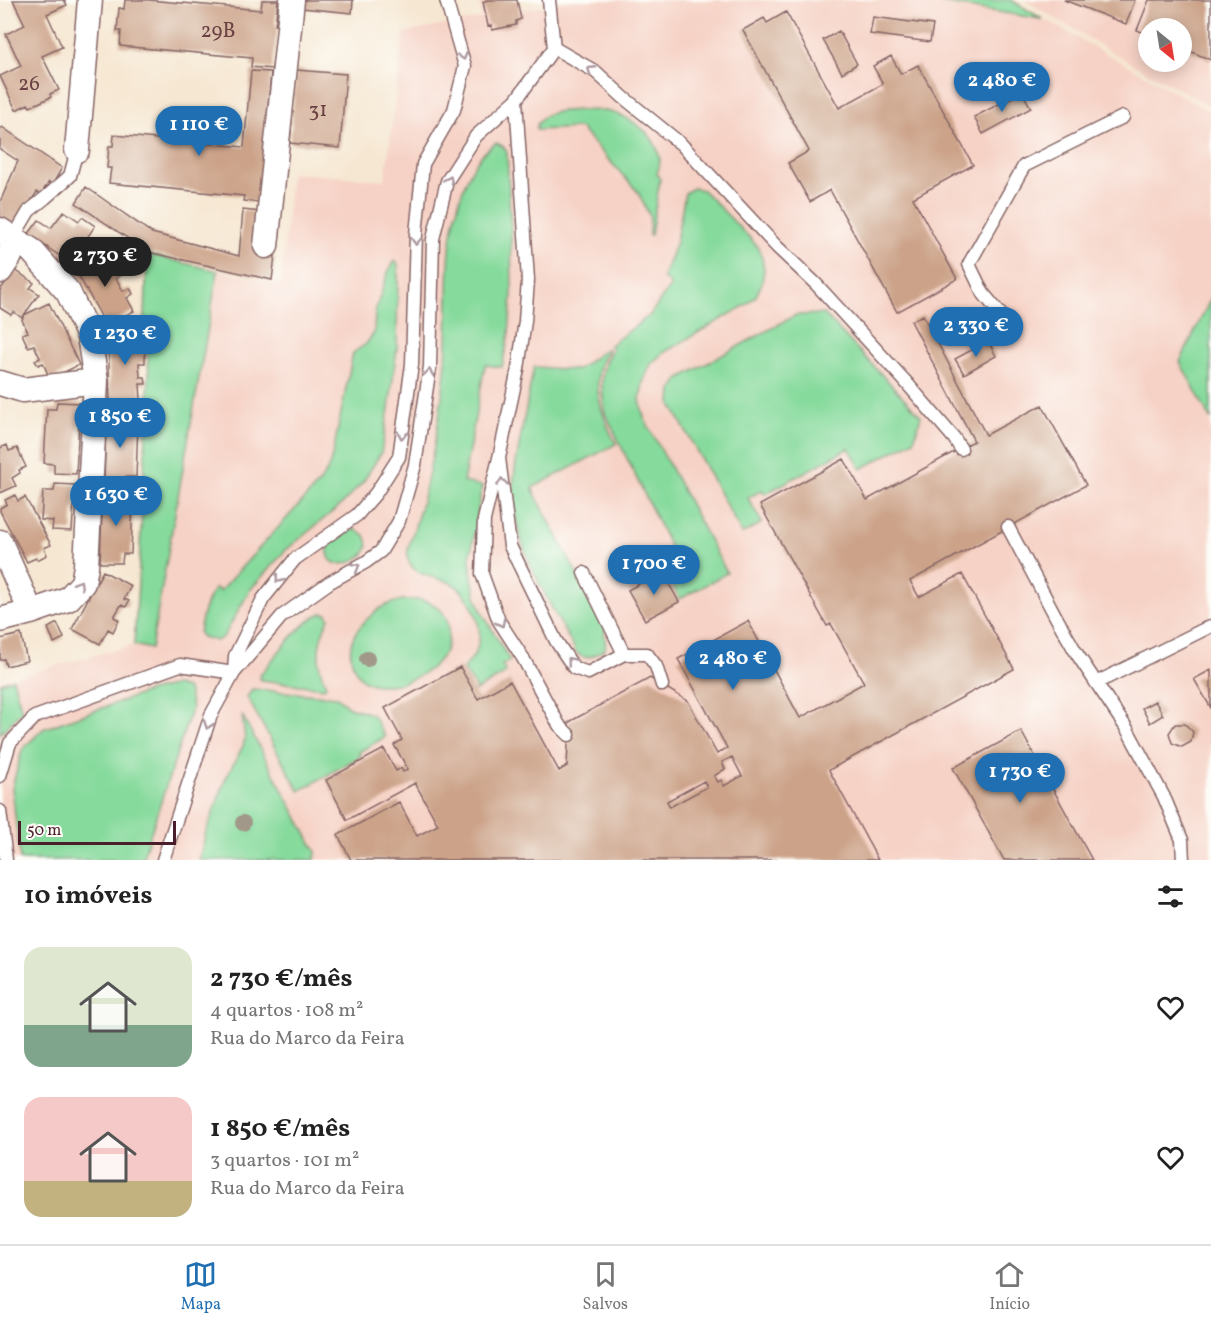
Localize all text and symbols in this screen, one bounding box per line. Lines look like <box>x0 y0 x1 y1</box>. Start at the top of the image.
house number: 29B <box>200 17 236 46</box>
north arrow <box>1138 18 1192 72</box>
map controls <box>1138 18 1192 72</box>
one-way arrow <box>455 51 468 61</box>
pin: 2 480 € <box>947 62 1057 113</box>
one-way arrow <box>586 66 597 77</box>
text: 2 480 € <box>968 67 1036 95</box>
house number: 26 <box>18 70 40 99</box>
house number: 31 <box>309 96 327 125</box>
pin: 1 110 € <box>144 106 254 157</box>
text: 1 110 € <box>169 111 229 139</box>
one-way arrow <box>442 176 454 187</box>
one-way arrow <box>410 236 423 245</box>
pin: 2 730 € <box>50 237 160 288</box>
text: 2 730 € <box>73 242 137 270</box>
pin: 2 330 € <box>921 307 1031 358</box>
text: 2 330 € <box>943 312 1009 340</box>
pin: 1 230 € <box>70 315 180 366</box>
text: 1 230 € <box>93 320 157 348</box>
one-way arrow <box>422 368 434 377</box>
pin: 1 850 € <box>65 398 175 449</box>
text: 1 850 € <box>88 403 152 431</box>
one-way arrow <box>396 430 408 439</box>
pin: 1 630 € <box>61 476 171 527</box>
one-way arrow <box>496 478 508 487</box>
text: 1 630 € <box>84 481 148 509</box>
pin: 1 700 € <box>599 545 709 596</box>
text: 1 700 € <box>622 550 686 578</box>
one-way arrow <box>350 563 360 575</box>
one-way arrow <box>276 572 287 583</box>
one-way arrow <box>72 579 83 590</box>
one-way arrow <box>494 617 506 628</box>
pin: 2 480 € <box>678 640 788 691</box>
text: 2 480 € <box>699 645 767 673</box>
one-way arrow <box>567 657 578 668</box>
one-way arrow <box>202 719 215 730</box>
pin: 1 730 € <box>965 753 1075 804</box>
text: 1 730 € <box>989 758 1051 786</box>
scale bar <box>18 818 176 846</box>
text: 50 m <box>27 820 61 842</box>
text: 10 imóveis <box>24 878 153 914</box>
icon: filters <box>1154 880 1187 913</box>
text: 2 730 €/mês <box>210 961 352 997</box>
icon: home <box>72 971 144 1043</box>
icon: heart <box>1154 991 1187 1024</box>
text: 4 quartos · 108 m² <box>210 997 363 1025</box>
text: Rua do Marco da Feira <box>210 1025 405 1053</box>
text: 1 850 €/mês <box>210 1111 350 1147</box>
icon: home <box>72 1121 144 1193</box>
icon: heart <box>1154 1141 1187 1174</box>
text: 3 quartos · 101 m² <box>210 1147 359 1175</box>
text: Rua do Marco da Feira <box>210 1175 405 1203</box>
tab: Mapa <box>181 1258 221 1316</box>
tab: Salvos <box>583 1258 628 1316</box>
tab: Início <box>990 1258 1030 1316</box>

